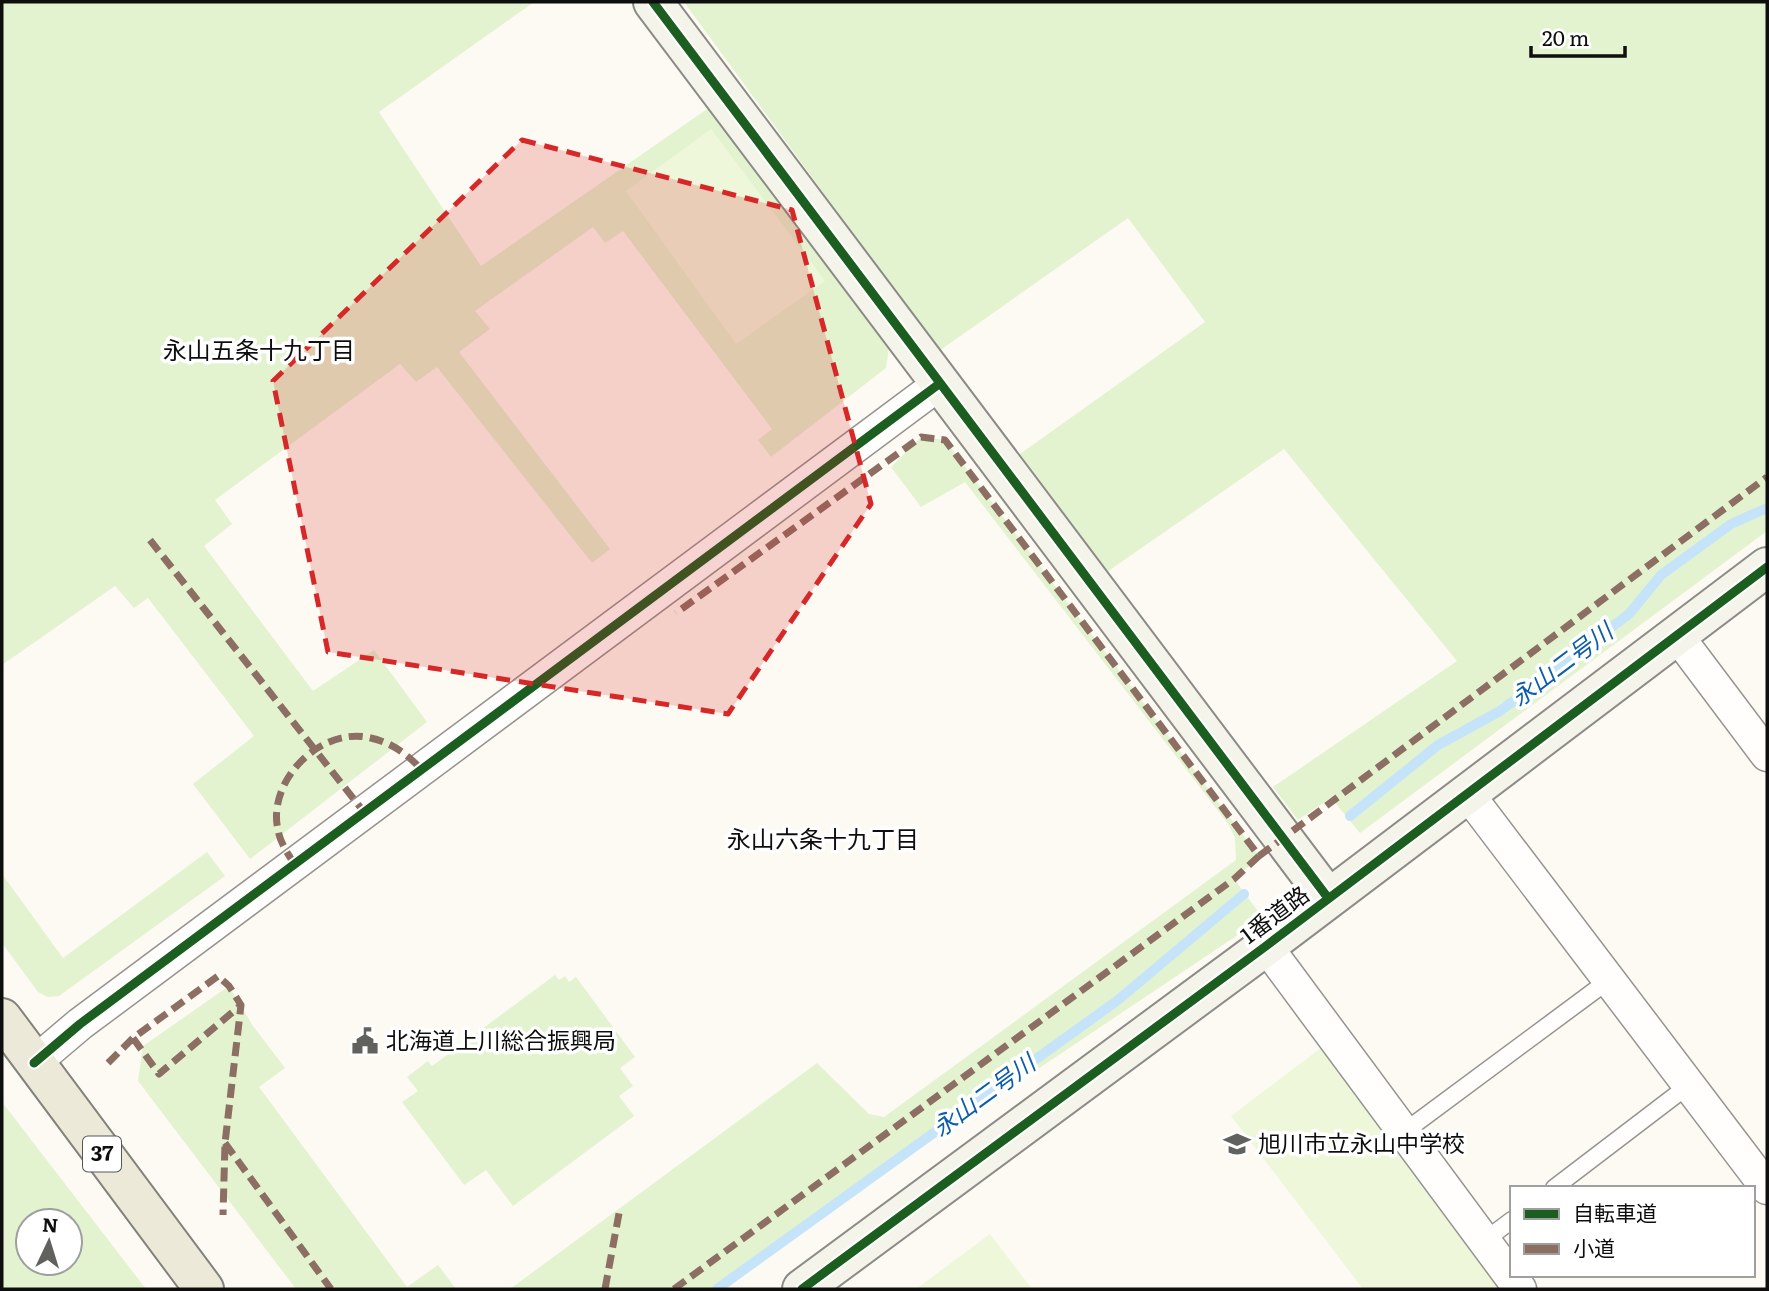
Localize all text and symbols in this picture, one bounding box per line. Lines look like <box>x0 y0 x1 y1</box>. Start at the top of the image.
scale bar <box>1531 14 1626 58</box>
text: 20 m <box>1542 21 1589 52</box>
district label: 永山五条十九丁目 <box>163 331 355 366</box>
water label: 永山二号川 <box>1502 611 1621 713</box>
district label: 永山六条十九丁目 <box>727 820 919 855</box>
street label: 1番道路 <box>1232 876 1315 951</box>
place label: 北海道上川総合振興局 <box>386 1022 616 1056</box>
public building icon: 北海道上川総合振興局 <box>350 1026 380 1056</box>
water label: 永山二号川 <box>924 1043 1044 1143</box>
place label: 旭川市立永山中学校 <box>1258 1125 1465 1159</box>
school or university icon: 旭川市立永山中学校 <box>1222 1129 1252 1159</box>
road number: 37 <box>83 1136 121 1172</box>
legend <box>1510 1186 1755 1277</box>
text: 自転車道 <box>1573 1196 1657 1227</box>
north arrow <box>14 1207 84 1277</box>
text: N <box>41 1210 59 1239</box>
text: 小道 <box>1573 1231 1615 1262</box>

